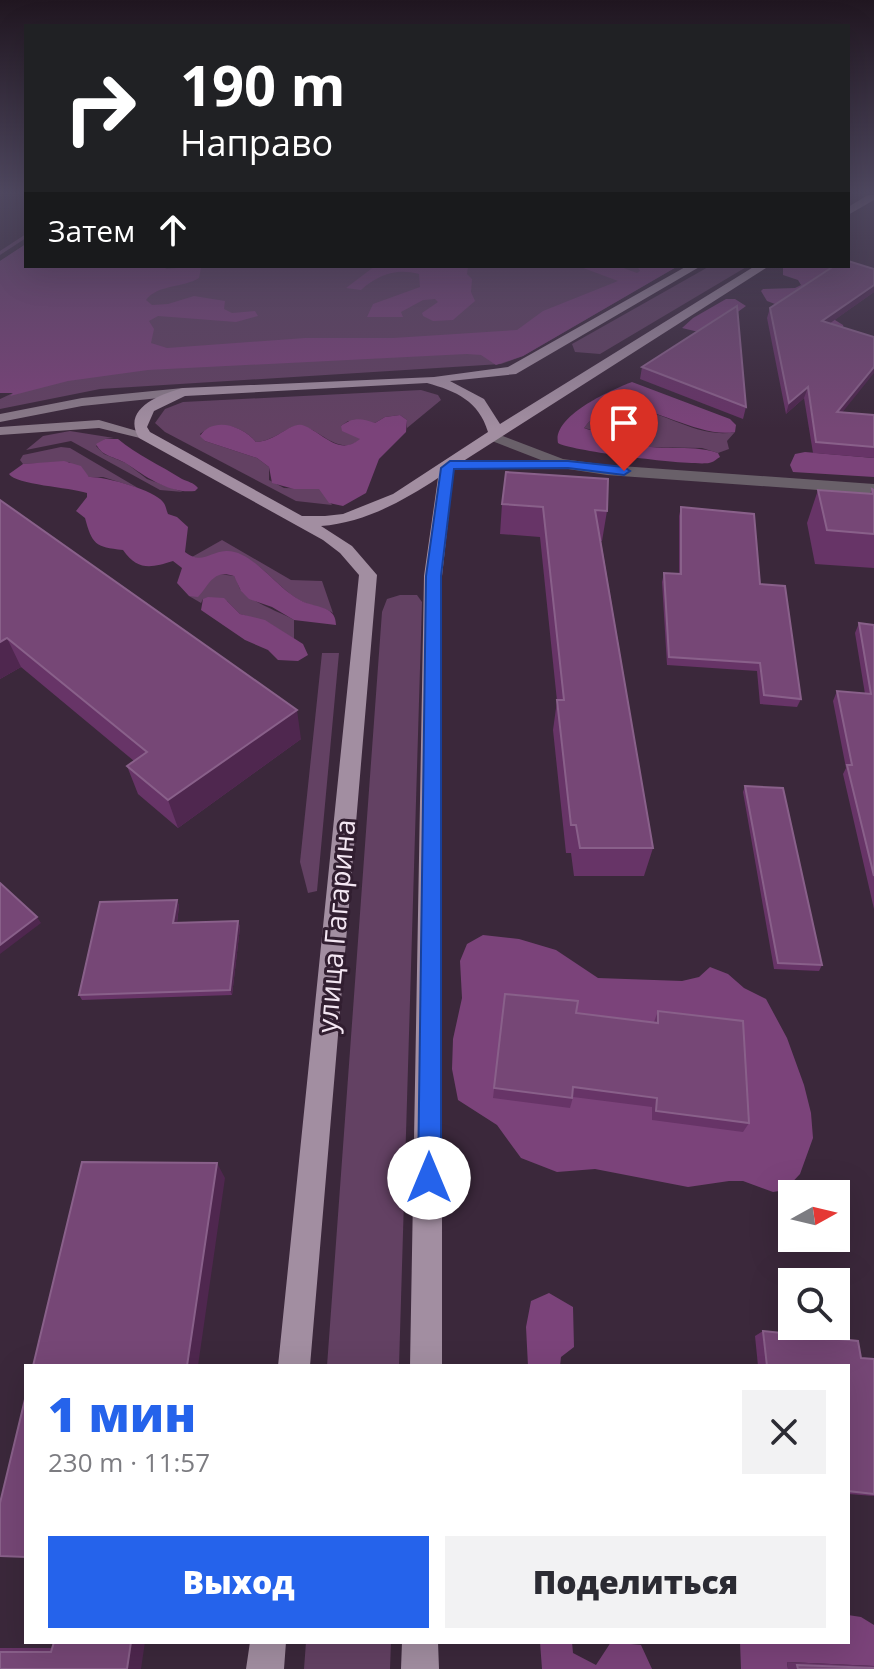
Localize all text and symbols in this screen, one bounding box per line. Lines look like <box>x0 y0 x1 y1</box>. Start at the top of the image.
text: 190 m <box>180 46 346 122</box>
icon: right <box>48 56 152 160</box>
text: Направо <box>180 118 333 167</box>
icon: ahead <box>151 208 195 252</box>
text: Затем <box>48 210 135 251</box>
pin <box>590 389 658 471</box>
icon: arrive <box>602 401 646 445</box>
street label: улица Гагарина <box>307 818 363 1034</box>
position arrow <box>387 1136 471 1220</box>
north arrow <box>778 1180 850 1252</box>
map controls <box>778 1180 850 1340</box>
button: search <box>778 1268 850 1340</box>
text: 1 мин <box>48 1381 196 1446</box>
button: close <box>742 1390 826 1474</box>
text: 230 m · 11:57 <box>48 1444 210 1480</box>
button: Выход <box>48 1536 429 1628</box>
button: Поделиться <box>445 1536 826 1628</box>

